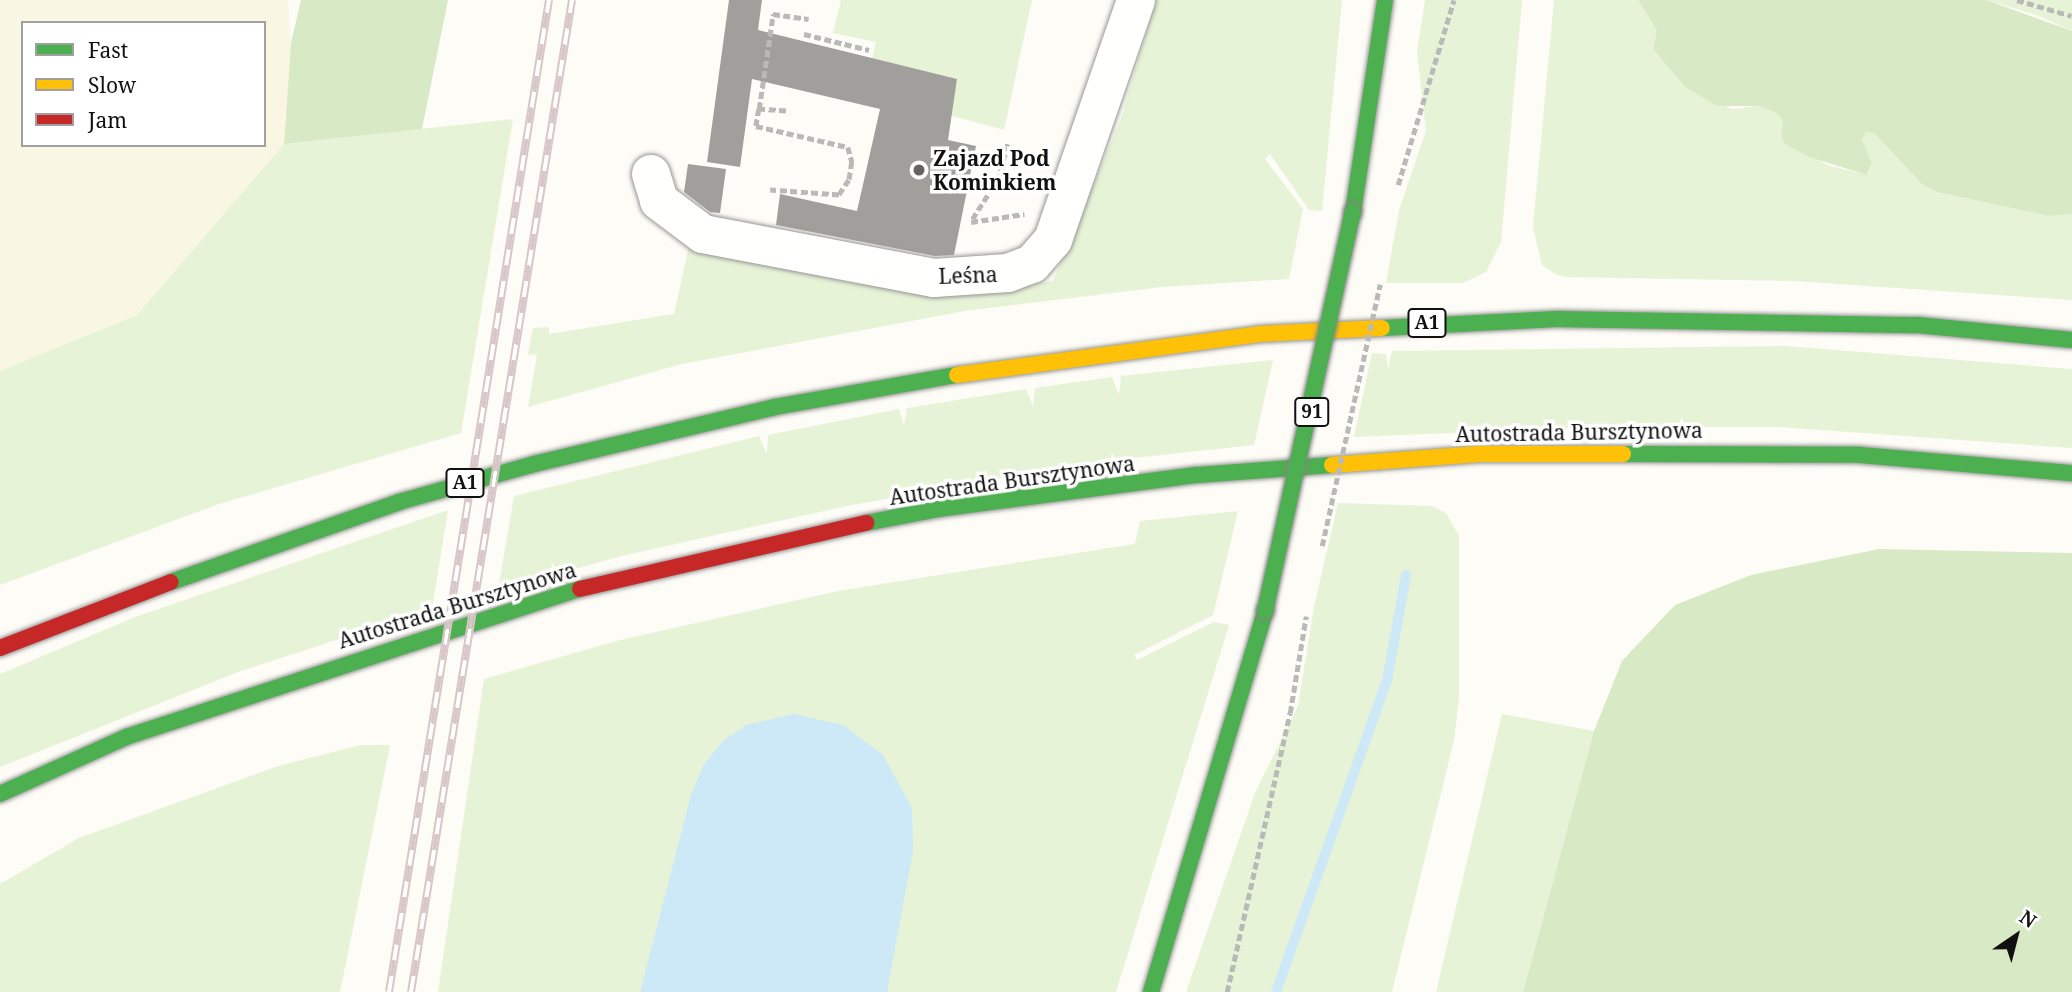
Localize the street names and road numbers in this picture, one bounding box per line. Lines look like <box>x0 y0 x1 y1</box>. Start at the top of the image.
street label: Leśna <box>938 261 998 289</box>
road number: A1 <box>1406 308 1448 338</box>
road number: 91 <box>1293 396 1331 428</box>
street label: Autostrada Bursztynowa <box>1455 417 1703 447</box>
street label: Autostrada Bursztynowa <box>888 450 1136 510</box>
road number: A1 <box>444 468 486 498</box>
street label: Autostrada Bursztynowa <box>335 557 579 653</box>

